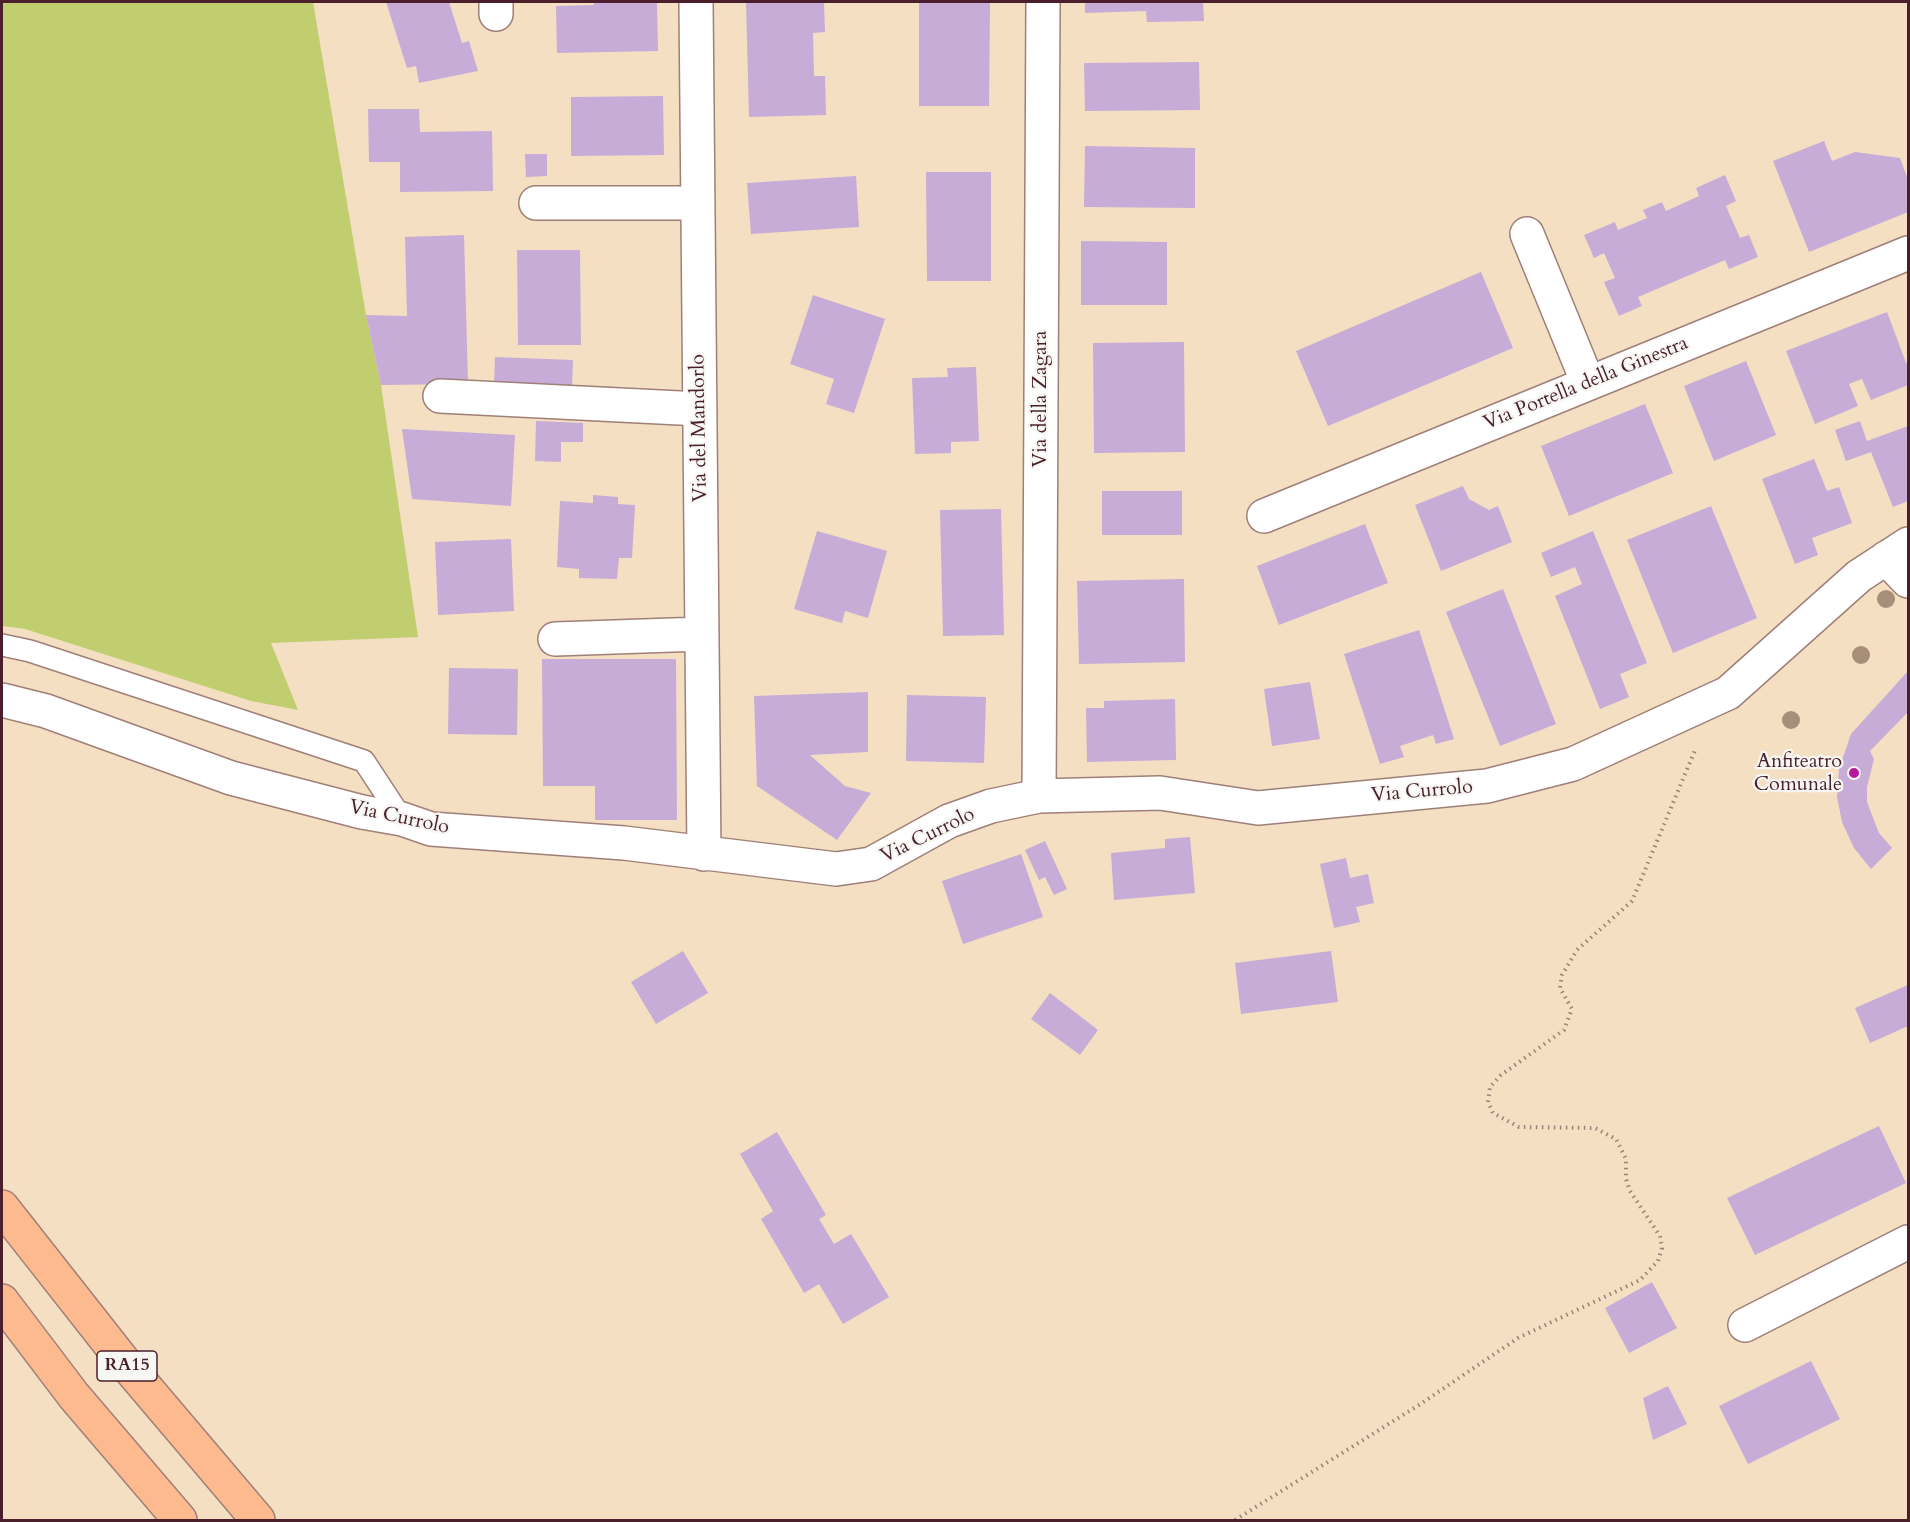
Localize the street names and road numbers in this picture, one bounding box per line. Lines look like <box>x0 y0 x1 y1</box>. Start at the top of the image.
street label: Via della Zagara <box>1029 331 1053 467</box>
street label: Via Portella della Ginestra <box>1480 332 1692 436</box>
street label: Via del Mandorlo <box>687 354 713 502</box>
street label: Via Currolo <box>1370 776 1474 808</box>
street label: Via Currolo <box>347 796 451 840</box>
street label: Via Currolo <box>877 803 979 869</box>
road number: RA15 <box>97 1351 157 1381</box>

